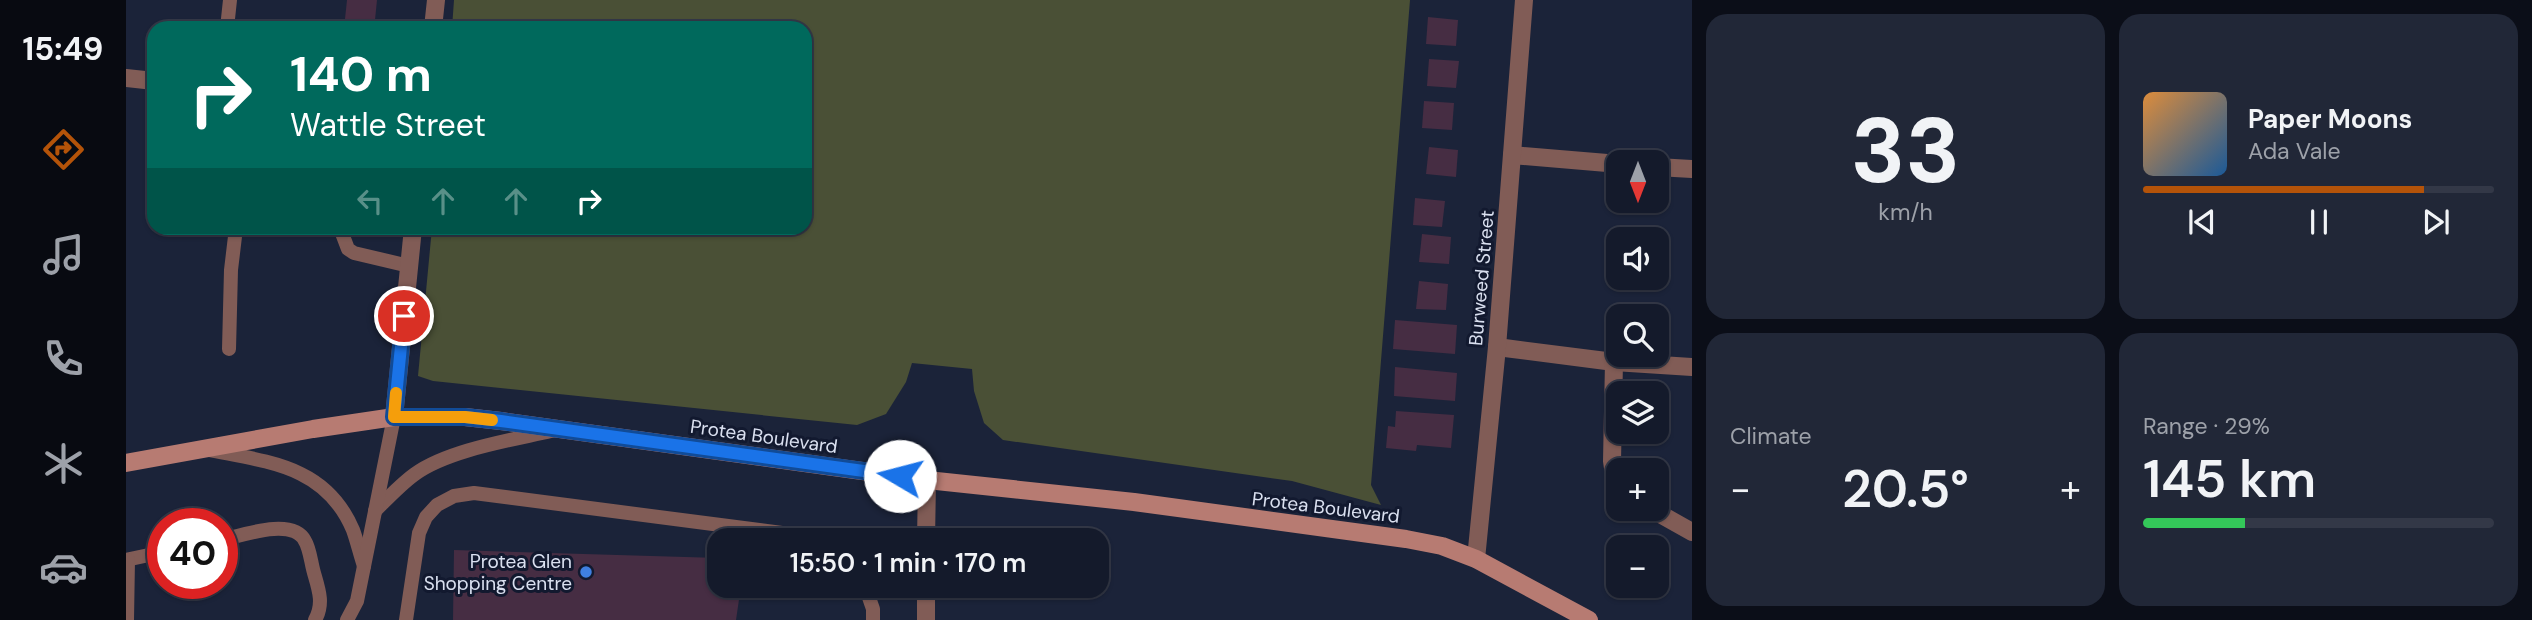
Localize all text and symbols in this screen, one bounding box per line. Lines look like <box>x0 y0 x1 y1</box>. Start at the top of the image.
text: 15:49 <box>23 28 103 70</box>
text: 140 m <box>290 42 432 106</box>
icon: right <box>175 49 266 140</box>
text: 33 <box>1851 92 1960 210</box>
text: Paper Moons <box>2248 102 2412 136</box>
text: Wattle Street <box>290 104 486 146</box>
icon: directions <box>39 125 88 174</box>
text: Ada Vale <box>2248 136 2341 166</box>
north arrow <box>1606 150 1670 214</box>
map controls <box>1606 150 1669 598</box>
icon: left <box>351 182 389 220</box>
icon: ahead <box>424 182 462 220</box>
icon: ahead <box>497 182 535 220</box>
icon: right <box>570 182 608 220</box>
text: km/h <box>1878 197 1933 227</box>
icon: previous <box>2183 203 2221 241</box>
icon: pause <box>2300 203 2338 241</box>
icon: next <box>2417 203 2455 241</box>
street label: Burweed Street <box>1463 209 1500 347</box>
button: sound <box>1606 227 1669 290</box>
icon: music <box>39 230 88 279</box>
pin <box>374 286 434 346</box>
icon: arrive <box>385 297 423 335</box>
button: search <box>1606 304 1669 367</box>
icon: phone <box>39 334 88 383</box>
button: layers <box>1606 381 1669 444</box>
text: Range · 29% <box>2143 411 2270 441</box>
street label: Protea Boulevard <box>689 414 839 459</box>
text: Climate <box>1730 421 1812 451</box>
icon: climate <box>39 439 88 488</box>
position arrow <box>863 439 937 513</box>
text: 145 km <box>2143 445 2316 513</box>
text: 20.5° <box>1842 455 1969 523</box>
button: + <box>1606 458 1669 521</box>
text: − <box>1730 464 1751 514</box>
text: + <box>2060 464 2081 514</box>
street label: Protea Boulevard <box>1251 486 1401 529</box>
speed limit sign: 40 <box>147 508 238 599</box>
button: − <box>1606 535 1669 598</box>
icon: car <box>39 543 88 592</box>
text: 15:50 · 1 min · 170 m <box>790 546 1026 580</box>
place label: Protea Glen Shopping Centre <box>424 549 572 596</box>
marker: Protea Glen Shopping Centre <box>578 564 594 580</box>

